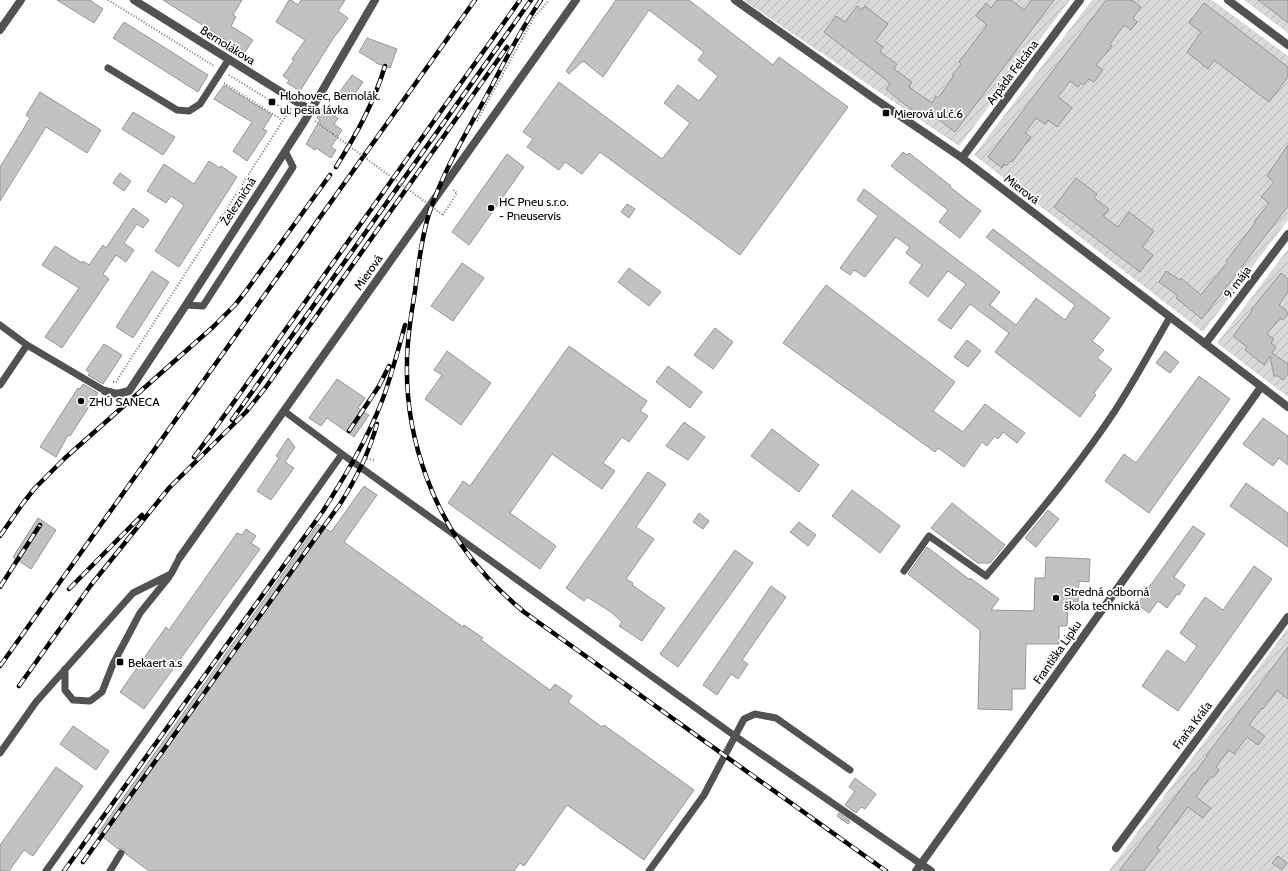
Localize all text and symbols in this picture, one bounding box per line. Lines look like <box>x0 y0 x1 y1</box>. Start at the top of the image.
street label: Bernolákova <box>198 22 259 68</box>
street label: Arpáda Felcána <box>983 37 1041 107</box>
place label: Hlohovec, Bernolák. ul. pešia lávka <box>280 88 380 117</box>
marker: Hlohovec, Bernolák. ul. pešia lávka <box>267 97 277 107</box>
place label: Mierová ul.č.6 <box>894 106 963 121</box>
marker: Mierová ul.č.6 <box>881 108 891 118</box>
street label: Mierová <box>1001 171 1043 207</box>
street label: Železničná <box>217 174 259 228</box>
place label: HC Pneu s.r.o. - Pneuservis <box>499 194 569 223</box>
marker: HC Pneu s.r.o. - Pneuservis <box>486 203 496 213</box>
street label: Mierová <box>350 251 386 293</box>
street label: 9. mája <box>1220 263 1254 301</box>
place label: ZHÚ SANECA <box>89 394 160 409</box>
marker: ZHÚ SANECA <box>76 396 86 406</box>
place label: Stredná odborná škola technická <box>1064 584 1150 613</box>
marker: Stredná odborná škola technická <box>1051 593 1061 603</box>
street label: Františka Lipku <box>1030 617 1084 687</box>
place label: Bekaert a.s <box>128 655 182 670</box>
marker: Bekaert a.s <box>115 657 125 667</box>
street label: Fraňa Kráľa <box>1169 698 1215 752</box>

